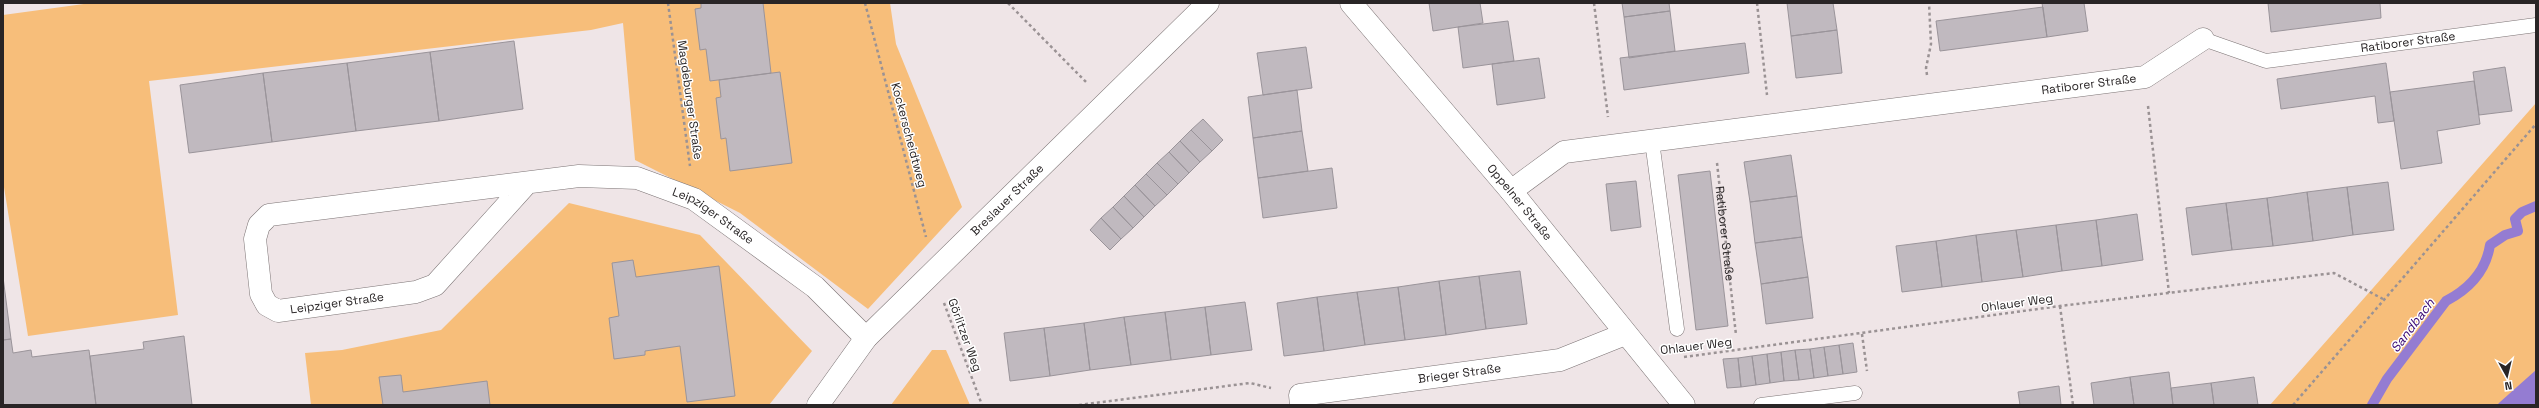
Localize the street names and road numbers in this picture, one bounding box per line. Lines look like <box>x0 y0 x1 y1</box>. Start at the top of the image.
street label: Ratiborer Straße <box>2360 28 2456 56</box>
street label: Magdeburger Straße <box>674 39 706 161</box>
street label: Ratiborer Straße <box>2040 70 2137 98</box>
street label: Kockerscheidtweg <box>887 81 931 189</box>
street label: Breslauer Straße <box>967 160 1047 239</box>
street label: Oppelner Straße <box>1483 161 1556 244</box>
street label: Leipziger Straße <box>670 184 757 248</box>
street label: Ratiborer Straße <box>1712 185 1738 282</box>
street label: Leipziger Straße <box>289 289 385 317</box>
street label: Ohlauer Weg <box>1980 290 2054 316</box>
street label: Görlitzer Weg <box>944 296 986 374</box>
street label: Ohlauer Weg <box>1659 334 1733 358</box>
street label: Brieger Straße <box>1417 360 1502 387</box>

